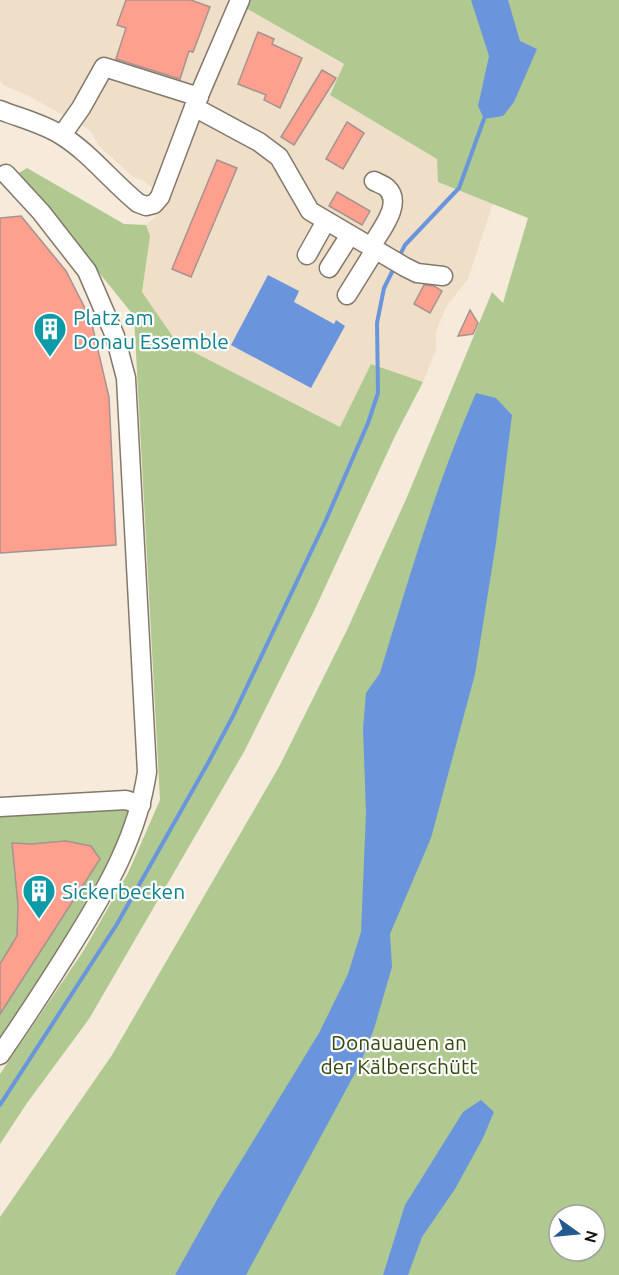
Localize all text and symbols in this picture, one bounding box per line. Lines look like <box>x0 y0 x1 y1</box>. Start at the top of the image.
place label: Platz am Donau Essemble <box>73 305 229 353</box>
building icon: Platz am Donau Essemble <box>32 311 68 358</box>
building icon: Sickerbecken <box>21 873 57 920</box>
place label: Sickerbecken <box>62 879 185 903</box>
park label: Donauauen an der Kälberschütt <box>321 1030 477 1078</box>
north arrow <box>547 1203 607 1263</box>
text: N <box>581 1229 602 1245</box>

